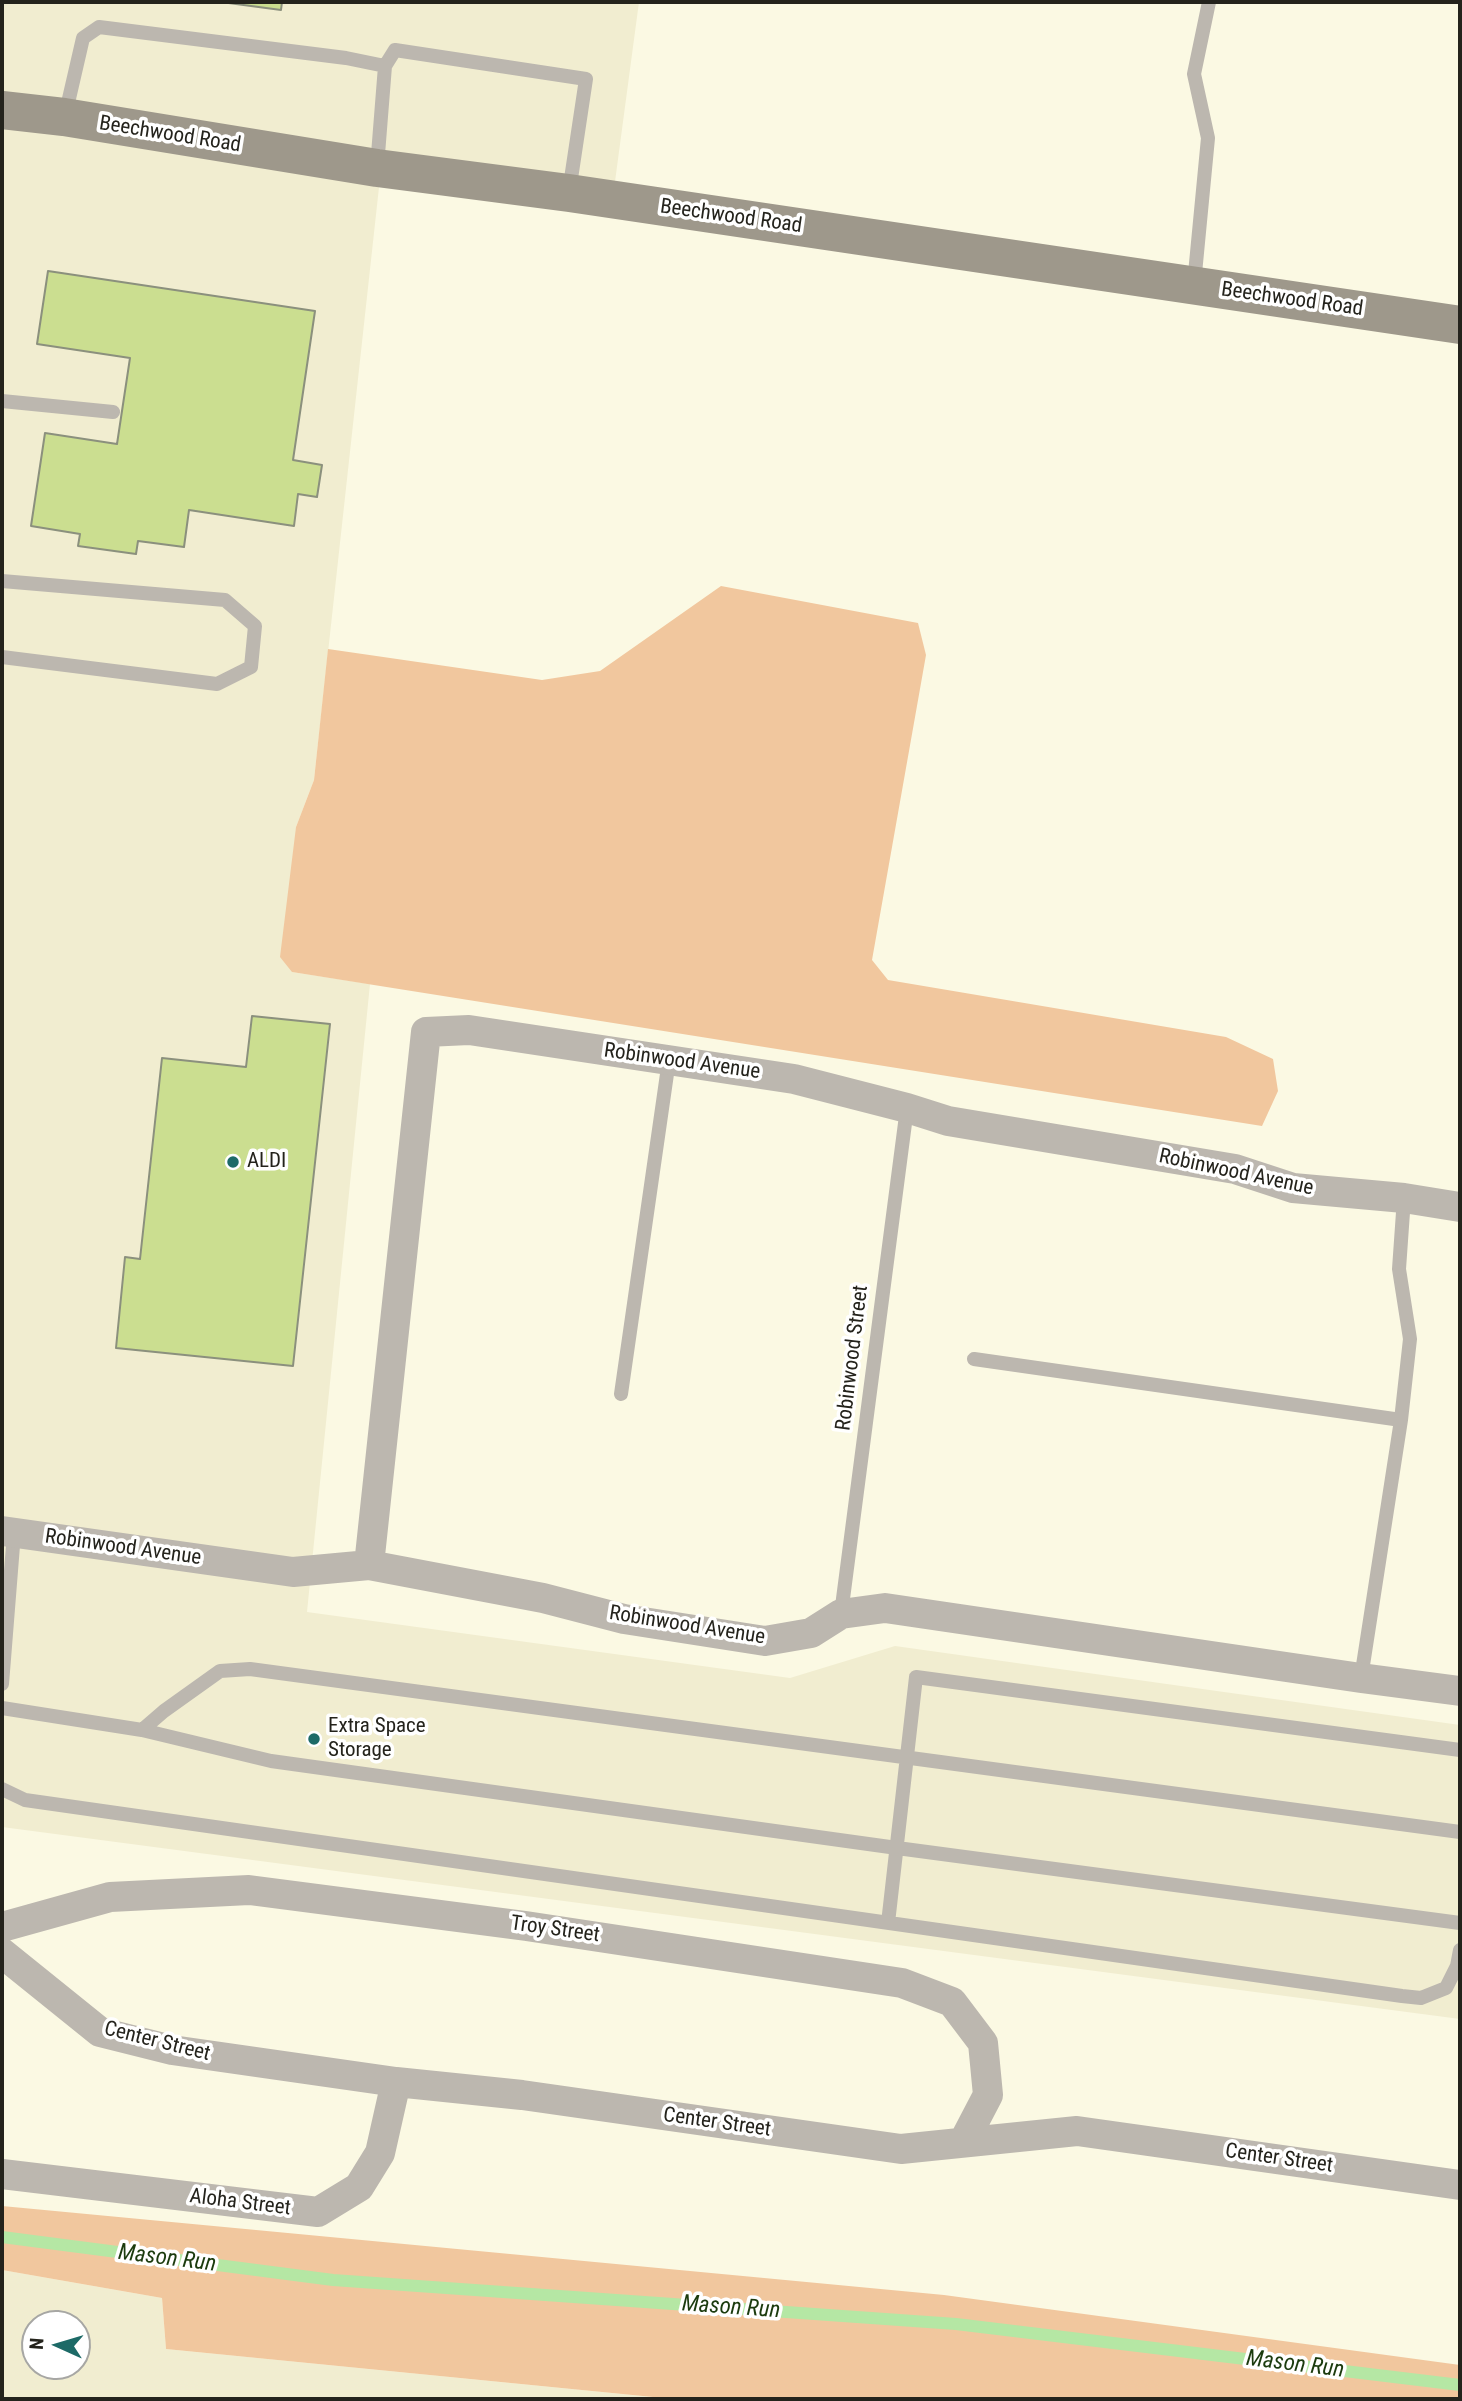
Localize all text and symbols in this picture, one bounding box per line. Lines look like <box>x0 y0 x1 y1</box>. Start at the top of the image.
street label: Beechwood Road <box>97 111 243 159</box>
street label: Beechwood Road <box>658 195 804 239</box>
street label: Beechwood Road <box>1219 278 1365 322</box>
street label: Robinwood Avenue <box>602 1039 762 1085</box>
street label: Robinwood Avenue <box>1156 1144 1316 1202</box>
place label: ALDI <box>247 1149 286 1175</box>
marker: ALDI <box>225 1154 241 1170</box>
street label: Robinwood Street <box>832 1284 874 1432</box>
street label: Robinwood Avenue <box>43 1525 203 1571</box>
street label: Robinwood Avenue <box>607 1601 767 1651</box>
place label: Extra Space Storage <box>328 1714 426 1764</box>
marker: Extra Space Storage <box>306 1731 322 1747</box>
street label: Troy Street <box>509 1911 601 1949</box>
street label: Center Street <box>101 2017 213 2067</box>
street label: Center Street <box>662 2103 772 2143</box>
street label: Center Street <box>1224 2139 1334 2179</box>
street label: Aloha Street <box>188 2184 292 2222</box>
water label: Mason Run <box>116 2239 218 2279</box>
water label: Mason Run <box>681 2291 781 2325</box>
north arrow <box>21 2310 91 2380</box>
text: N <box>25 2337 48 2350</box>
water label: Mason Run <box>1244 2345 1346 2385</box>

